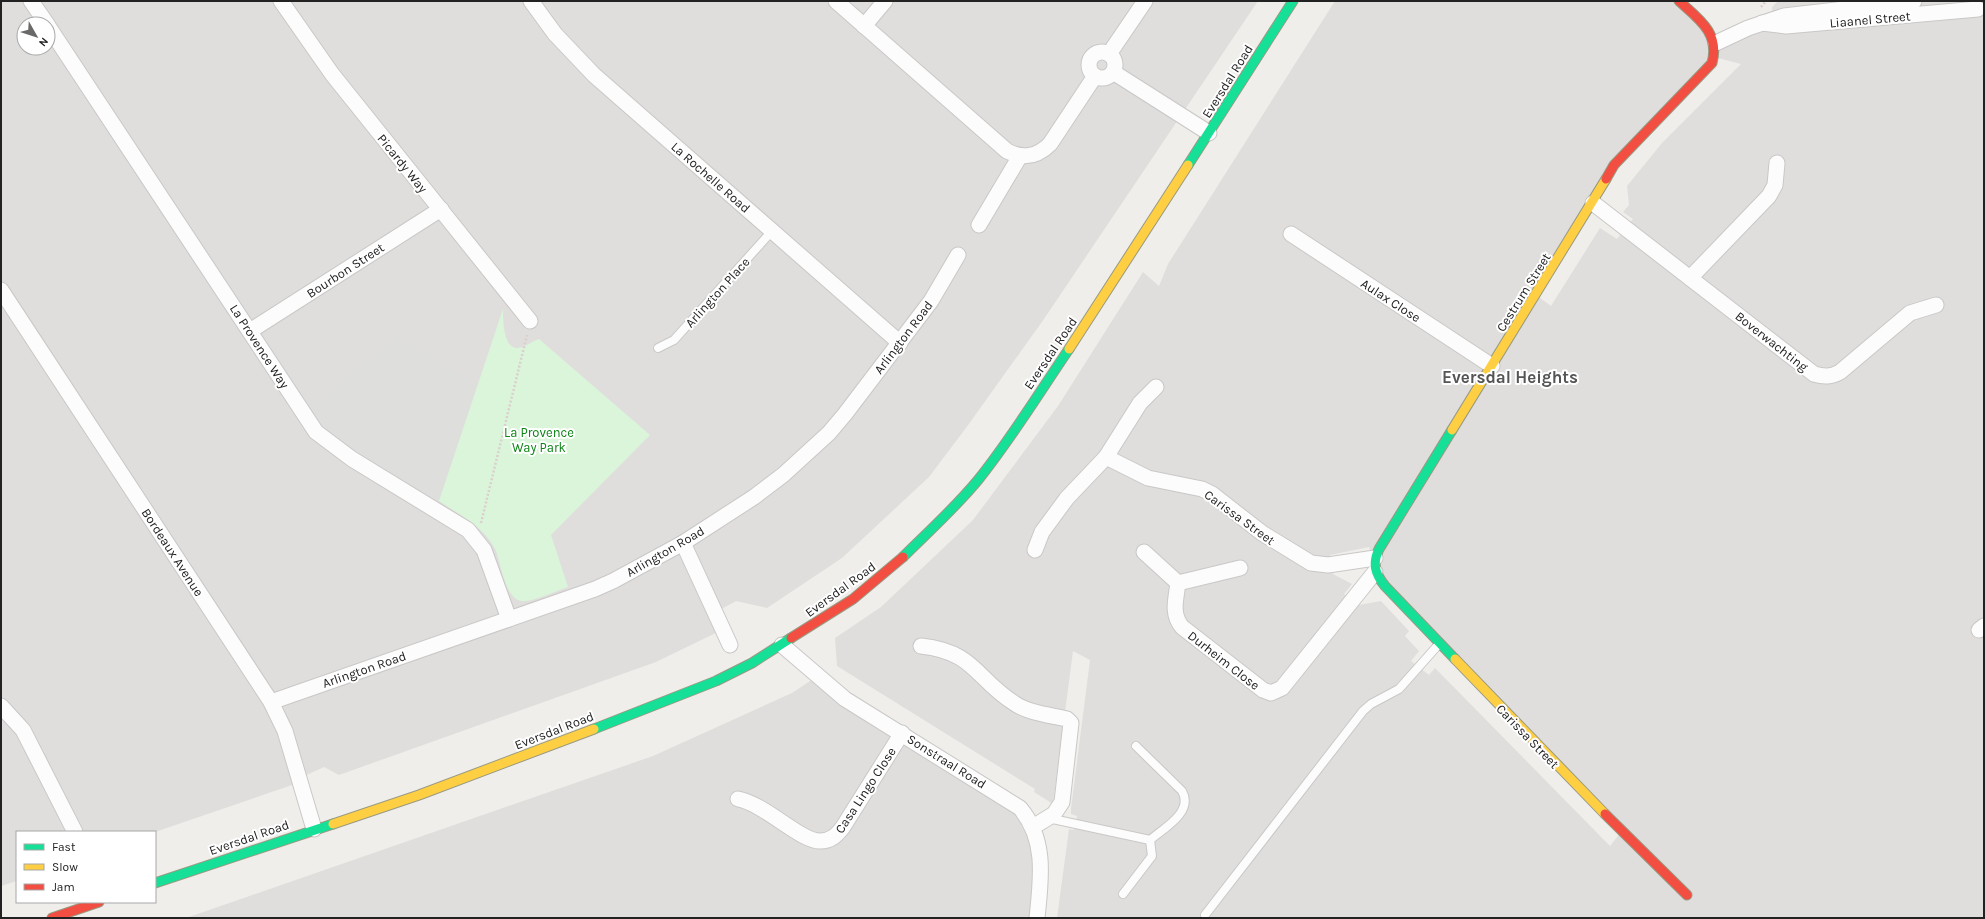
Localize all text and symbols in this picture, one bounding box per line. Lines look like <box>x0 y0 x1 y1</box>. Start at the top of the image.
street label: Liaanel Street <box>1829 8 1911 31</box>
north arrow <box>16 16 56 56</box>
text: N <box>36 35 51 49</box>
street label: Eversdal Road <box>1199 42 1256 121</box>
street label: Picardy Way <box>374 131 431 196</box>
street label: La Rochelle Road <box>668 139 753 216</box>
street label: Bourbon Street <box>304 240 387 301</box>
street label: Cestrum Street <box>1493 250 1554 334</box>
street label: Arlington Place <box>682 254 753 330</box>
street label: Aulax Close <box>1358 276 1424 325</box>
street label: Arlington Road <box>871 298 936 377</box>
street label: La Provence Way <box>227 301 292 391</box>
street label: Boverwachting <box>1732 308 1812 375</box>
street label: Eversdal Road <box>1021 314 1080 392</box>
district label: Eversdal Heights <box>1442 367 1578 387</box>
park label: La Provence Way Park <box>504 425 574 455</box>
street label: Carissa Street <box>1202 487 1278 548</box>
street label: Bordeaux Avenue <box>139 505 207 599</box>
street label: Arlington Road <box>624 523 707 580</box>
street label: Eversdal Road <box>802 559 879 620</box>
street label: Durheim Close <box>1185 628 1263 693</box>
street label: Arlington Road <box>320 648 408 691</box>
street label: Carissa Street <box>1493 701 1562 772</box>
street label: Eversdal Road <box>512 708 596 752</box>
street label: Sonstraal Road <box>905 731 989 792</box>
street label: Casa Lingo Close <box>832 744 899 836</box>
street label: Eversdal Road <box>207 817 291 858</box>
legend <box>16 831 156 903</box>
text: Fast <box>52 840 76 854</box>
text: Slow <box>52 860 78 874</box>
text: Jam <box>52 880 75 894</box>

